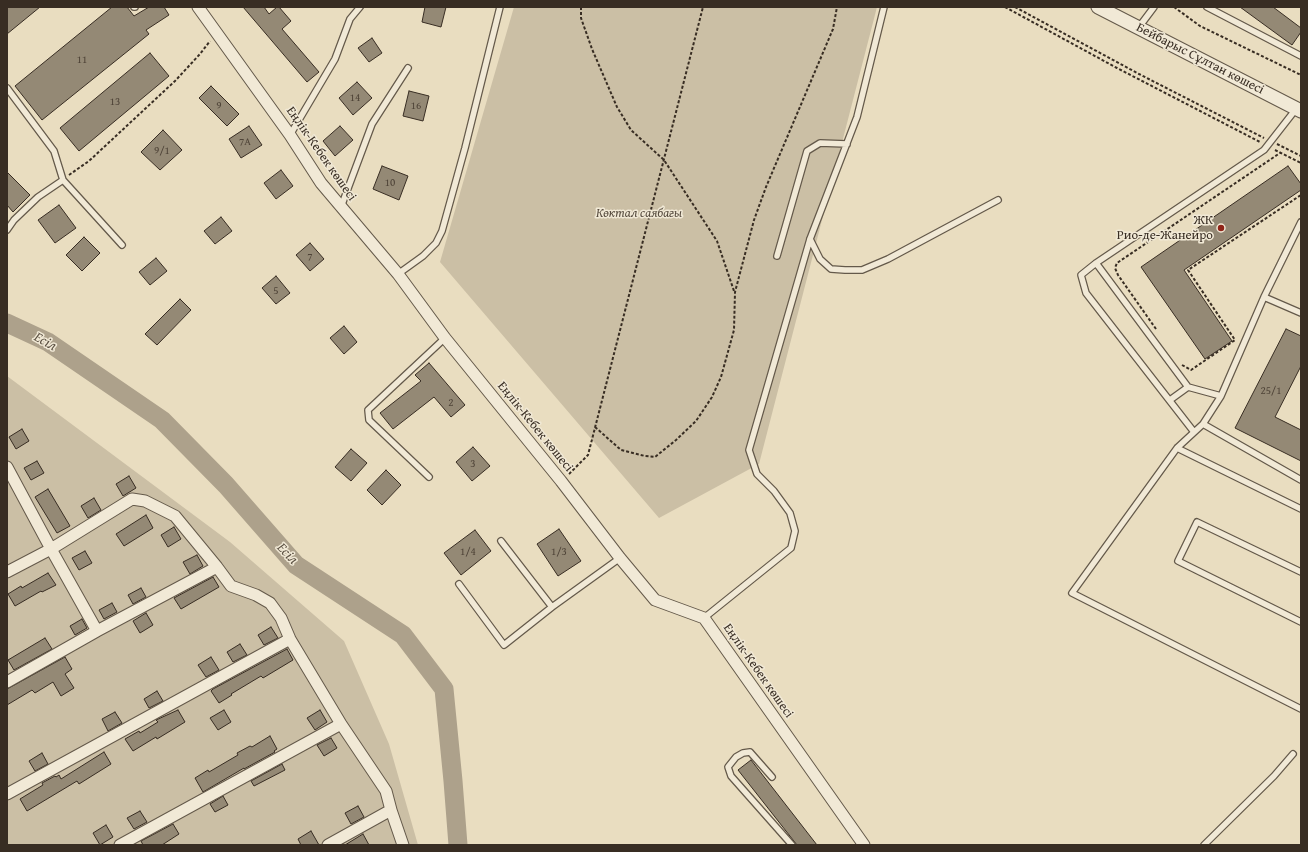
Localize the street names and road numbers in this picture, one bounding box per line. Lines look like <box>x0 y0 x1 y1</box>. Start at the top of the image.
street label: Бейбарыс Сұлтан көшесі <box>1133 20 1267 98</box>
street label: Еңлік-Кебек көшесі <box>283 104 359 204</box>
street label: Еңлік-Кебек көшесі <box>494 379 576 475</box>
street label: Еңлік-Кебек көшесі <box>720 621 796 721</box>

